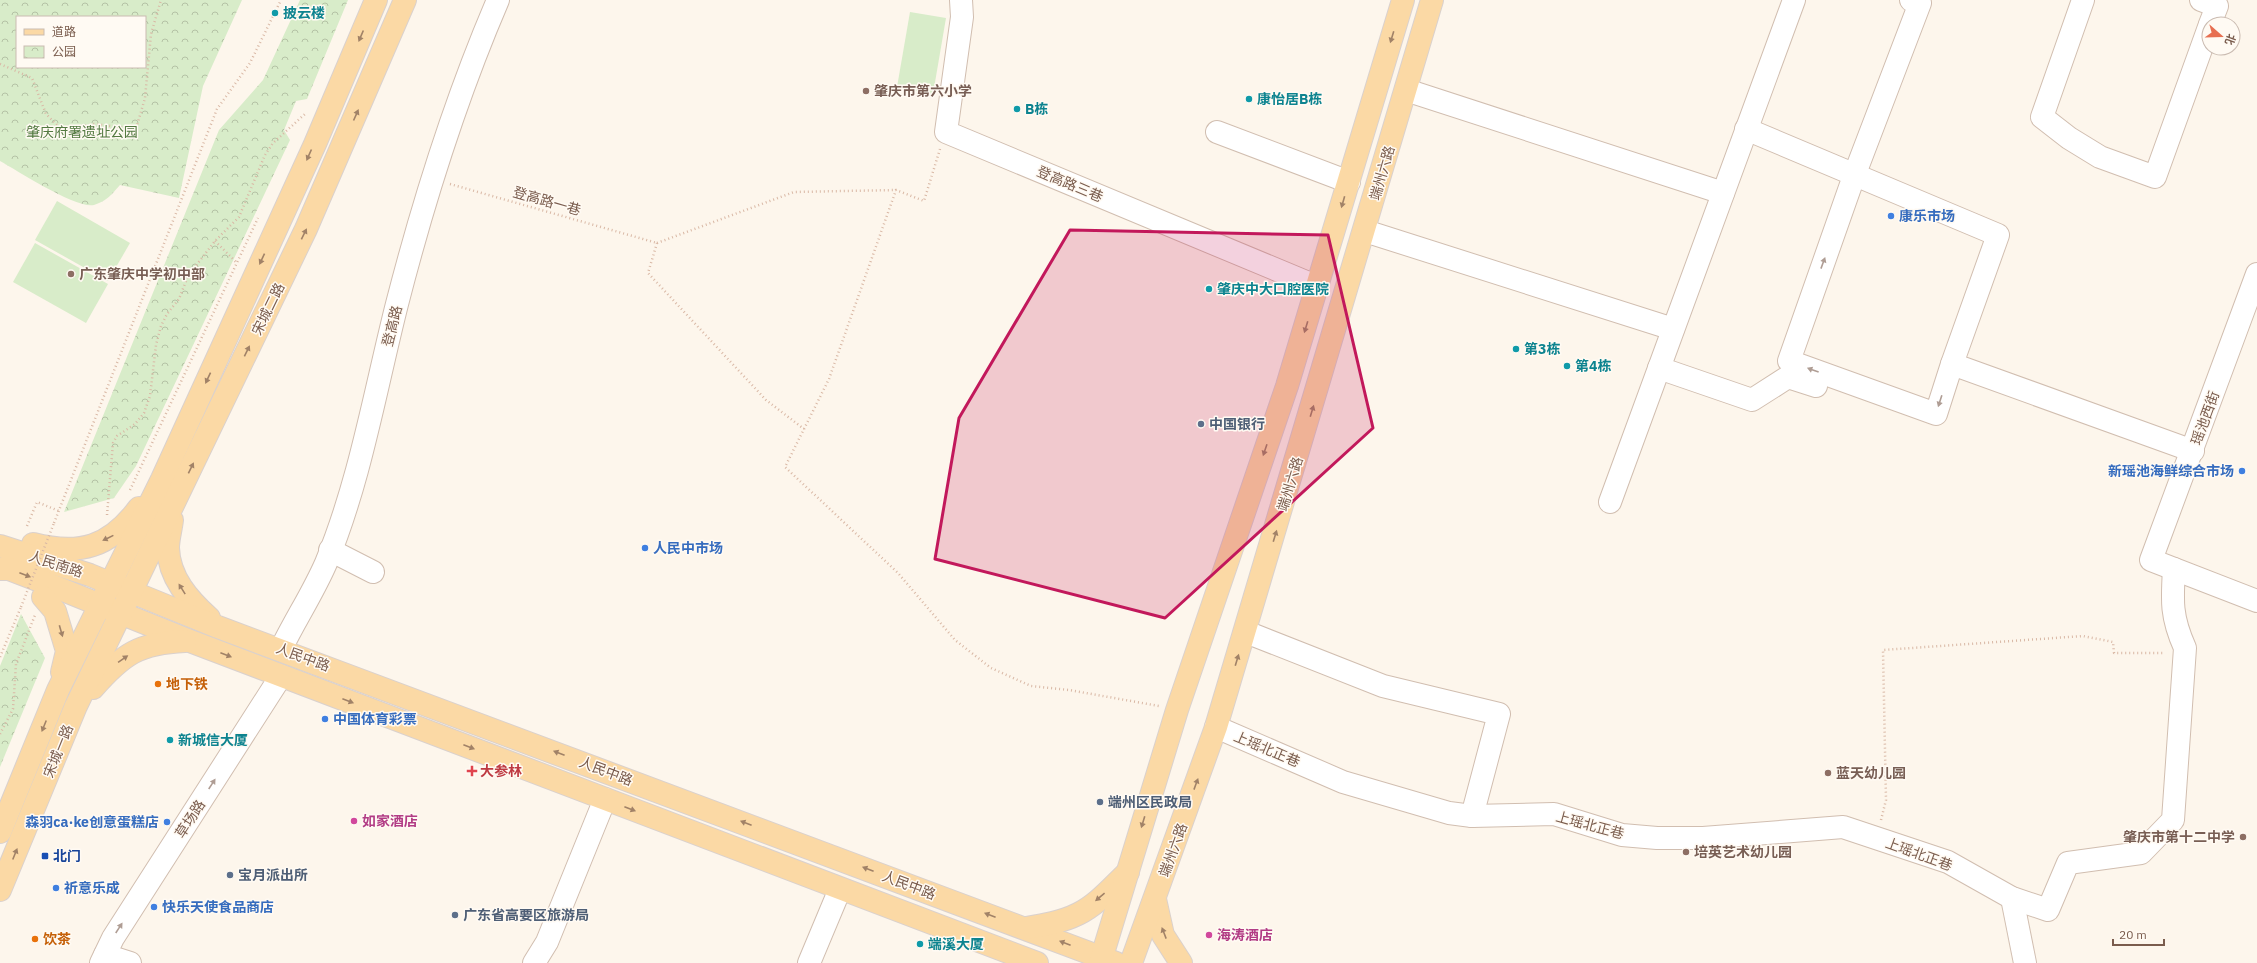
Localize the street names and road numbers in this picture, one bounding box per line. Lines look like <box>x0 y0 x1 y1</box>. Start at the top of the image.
street label: 端州六路 <box>1366 144 1398 202</box>
street label: 登高路三巷 <box>1034 162 1106 206</box>
street label: 登高路一巷 <box>511 183 583 219</box>
street label: 宋城二路 <box>248 280 288 338</box>
street label: 登高路 <box>378 303 406 349</box>
street label: 瑶池西街 <box>2187 389 2223 447</box>
street label: 端州六路 <box>1273 455 1307 513</box>
street label: 人民南路 <box>27 547 85 581</box>
street label: 人民中路 <box>274 639 332 675</box>
street label: 宋城一路 <box>39 722 77 780</box>
street label: 上瑶北正巷 <box>1231 727 1303 771</box>
street label: 人民中路 <box>577 753 635 789</box>
street label: 草场路 <box>171 796 209 842</box>
street label: 上瑶北正巷 <box>1554 807 1626 843</box>
street label: 端州六路 <box>1155 821 1191 879</box>
street label: 上瑶北正巷 <box>1883 834 1955 874</box>
street label: 人民中路 <box>880 867 938 903</box>

